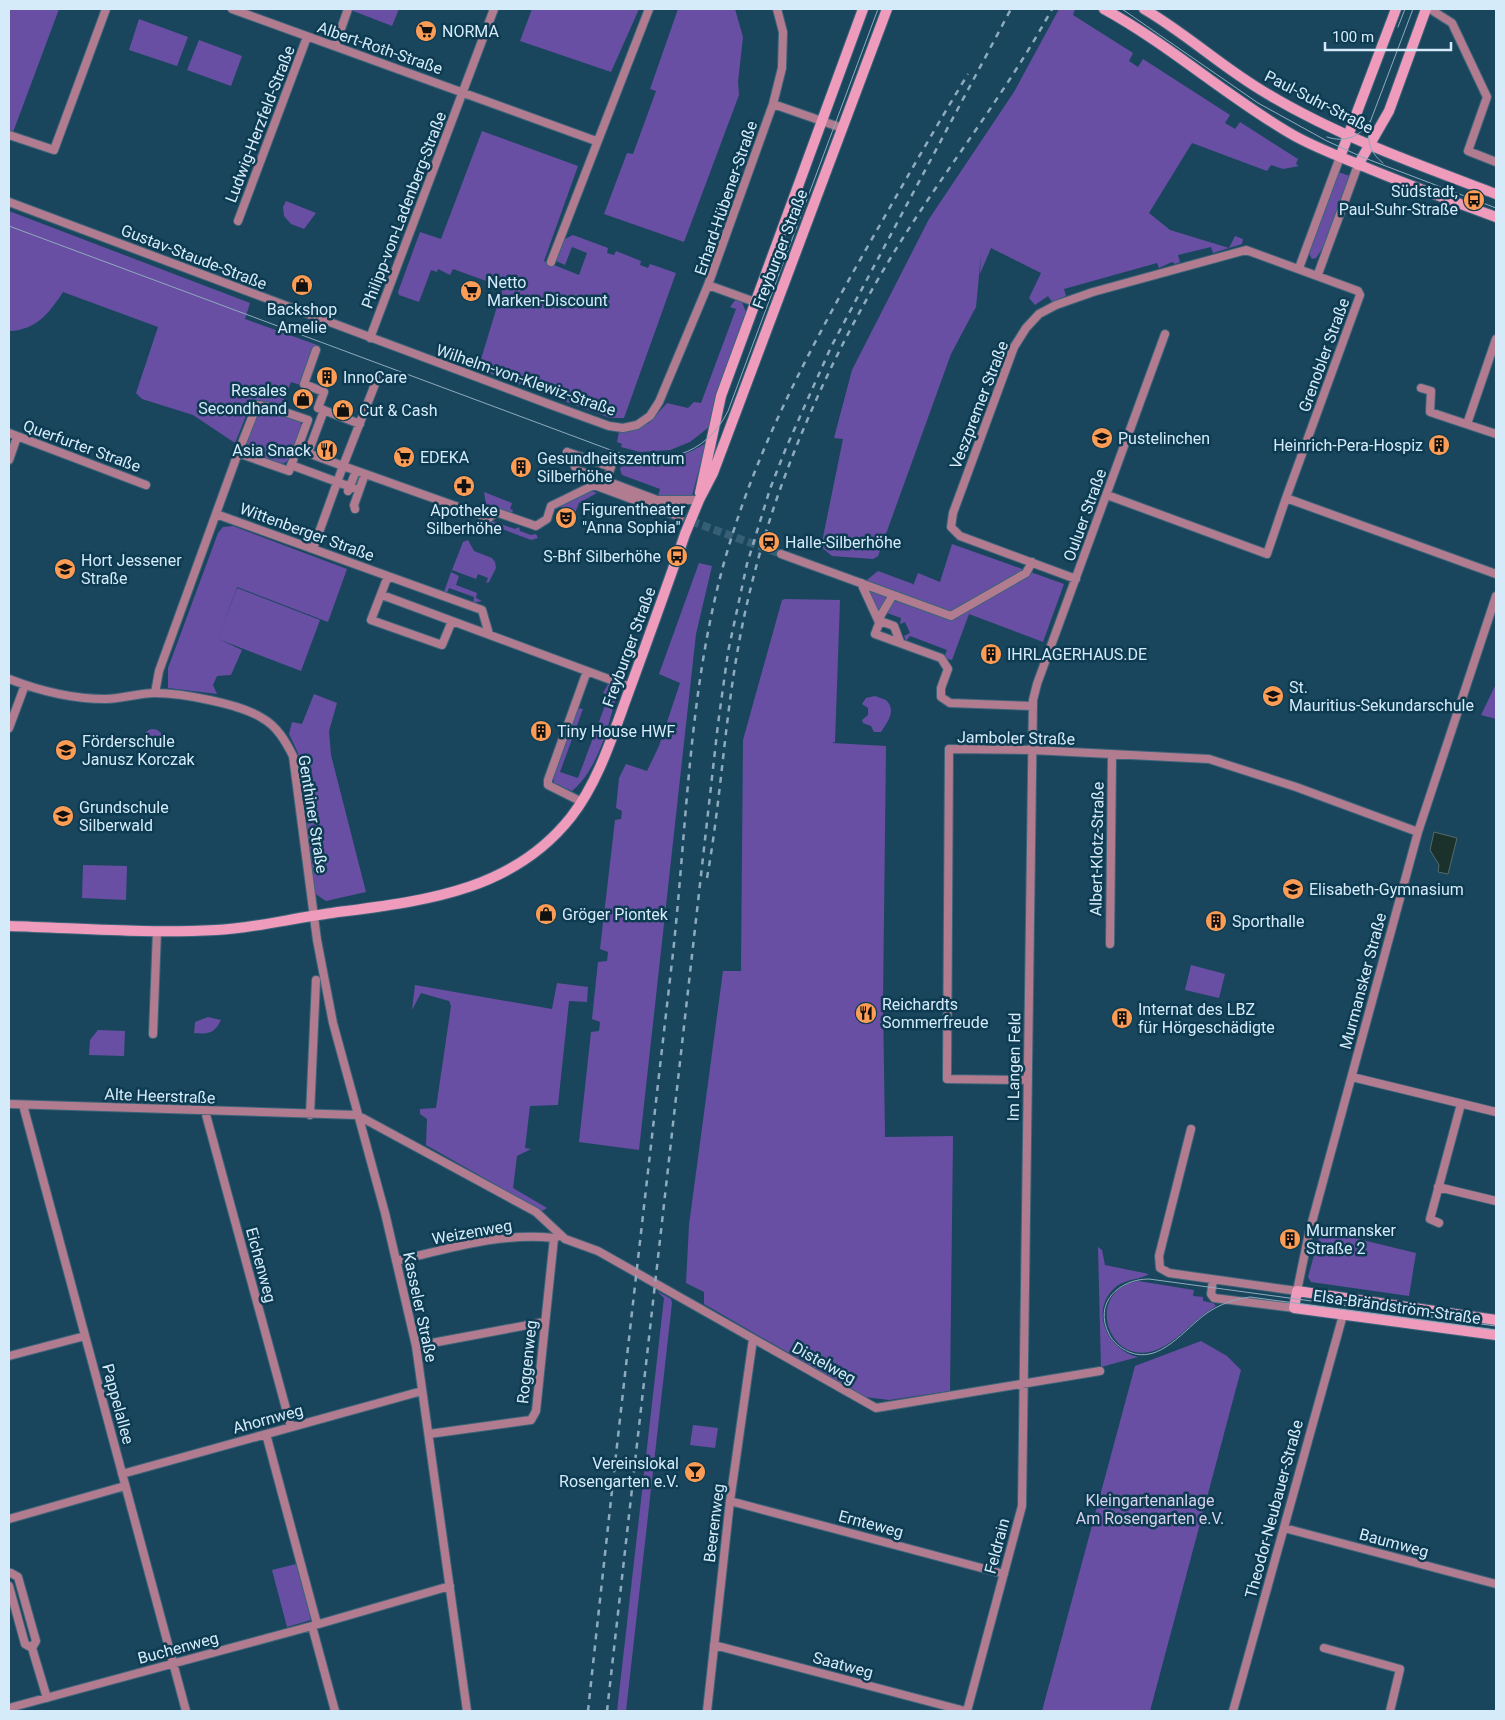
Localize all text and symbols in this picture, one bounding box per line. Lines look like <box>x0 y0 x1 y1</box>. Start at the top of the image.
street label: Albert-Roth-Straße <box>315 18 445 78</box>
supermarket icon: NORMA <box>414 19 438 43</box>
scale bar <box>1325 20 1451 52</box>
place label: NORMA <box>442 22 499 41</box>
text: 100 m <box>1332 28 1374 46</box>
street label: Ludwig-Herzfeld-Straße <box>221 43 299 205</box>
street label: Paul-Suhr-Straße <box>1262 66 1376 138</box>
street label: Philipp-von-Ladenberg-Straße <box>358 109 450 311</box>
street label: Erhard-Hübener-Straße <box>691 118 761 278</box>
place label: Südstadt, Paul-Suhr-Straße <box>1339 182 1458 219</box>
street label: Freyburger Straße <box>748 187 812 311</box>
bus stop icon: Südstadt, Paul-Suhr-Straße <box>1462 188 1486 212</box>
street label: Gustav-Staude-Straße <box>118 220 270 294</box>
shop icon: Backshop Amelie <box>290 273 314 297</box>
place label: Netto Marken-Discount <box>487 273 608 310</box>
supermarket icon: Netto Marken-Discount <box>459 279 483 303</box>
street label: Grenobler Straße <box>1295 295 1353 415</box>
place label: Backshop Amelie <box>267 300 337 337</box>
street label: Veszpremer Straße <box>946 338 1012 472</box>
street label: Wilhelm-von-Klewiz-Straße <box>434 340 618 420</box>
building icon: InnoCare <box>315 365 339 389</box>
place label: InnoCare <box>343 368 407 387</box>
place label: Resales Secondhand <box>198 381 287 418</box>
shop icon: Resales Secondhand <box>291 387 315 411</box>
shop icon: Cut & Cash <box>331 398 355 422</box>
place label: Cut & Cash <box>359 401 438 420</box>
street label: Querfurter Straße <box>21 416 143 476</box>
school or university icon: Pustelinchen <box>1090 426 1114 450</box>
place label: Pustelinchen <box>1118 429 1210 448</box>
building icon: Heinrich-Pera-Hospiz <box>1427 433 1451 457</box>
place label: Heinrich-Pera-Hospiz <box>1273 436 1423 455</box>
restaurant icon: Asia Snack <box>315 438 339 462</box>
place label: Asia Snack <box>232 441 312 460</box>
supermarket icon: EDEKA <box>392 445 416 469</box>
place label: EDEKA <box>420 448 470 467</box>
place label: Gesundheitszentrum Silberhöhe <box>537 449 685 486</box>
building icon: Gesundheitszentrum Silberhöhe <box>509 455 533 479</box>
street label: Ouluer Straße <box>1059 466 1111 564</box>
pharmacy icon: Apotheke Silberhöhe <box>452 474 476 498</box>
street label: Wittenberger Straße <box>237 499 377 565</box>
place label: Figurentheater "Anna Sophia" <box>582 500 686 537</box>
place label: Apotheke Silberhöhe <box>426 501 502 538</box>
theatre icon: Figurentheater "Anna Sophia" <box>554 506 578 530</box>
station icon: Halle-Silberhöhe <box>757 530 781 554</box>
place label: Halle-Silberhöhe <box>785 533 901 552</box>
bus stop icon: S-Bhf Silberhöhe <box>665 544 689 568</box>
place label: S-Bhf Silberhöhe <box>543 547 661 566</box>
place label: Hort Jessener Straße <box>81 551 182 588</box>
school or university icon: Hort Jessener Straße <box>53 557 77 581</box>
street label: Freyburger Straße <box>598 584 660 710</box>
building icon: IHRLAGERHAUS.DE <box>979 642 1003 666</box>
place label: IHRLAGERHAUS.DE <box>1007 645 1147 664</box>
place label: St. Mauritius-Sekundarschule <box>1289 678 1474 715</box>
school or university icon: St. Mauritius-Sekundarschule <box>1261 684 1285 708</box>
building icon: Tiny House HWF <box>529 719 553 743</box>
place label: Tiny House HWF <box>557 722 675 741</box>
street label: Jamboler Straße <box>957 727 1075 749</box>
place label: Förderschule Janusz Korczak <box>82 732 196 769</box>
school or university icon: Förderschule Janusz Korczak <box>54 738 78 762</box>
street label: Genthiner Straße <box>294 754 332 874</box>
street label: Albert-Klotz-Straße <box>1086 782 1108 916</box>
place label: Grundschule Silberwald <box>79 798 169 835</box>
school or university icon: Grundschule Silberwald <box>51 804 75 828</box>
school or university icon: Elisabeth-Gymnasium <box>1281 877 1305 901</box>
place label: Elisabeth-Gymnasium <box>1309 880 1464 899</box>
shop icon: Gröger Piontek <box>534 902 558 926</box>
place label: Gröger Piontek <box>562 905 669 924</box>
building icon: Sporthalle <box>1204 909 1228 933</box>
street label: Murmansker Straße <box>1336 911 1390 1051</box>
place label: Sporthalle <box>1232 912 1304 931</box>
place label: Reichardts Sommerfreude <box>882 995 988 1032</box>
place label: Internat des LBZ für Hörgeschädigte <box>1138 1000 1275 1037</box>
restaurant icon: Reichardts Sommerfreude <box>854 1001 878 1025</box>
building icon: Internat des LBZ für Hörgeschädigte <box>1110 1006 1134 1030</box>
street label: Im Langen Feld <box>1004 1012 1024 1122</box>
street label: Alte Heerstraße <box>104 1085 216 1107</box>
street label: Weizenweg <box>430 1216 514 1248</box>
place label: Murmansker Straße 2 <box>1306 1221 1396 1258</box>
street label: Eichenweg <box>242 1225 280 1305</box>
building icon: Murmansker Straße 2 <box>1278 1227 1302 1251</box>
street label: Kasseler Straße <box>399 1250 441 1364</box>
street label: Elsa-Brändström-Straße <box>1312 1286 1482 1328</box>
street label: Roggenweg <box>513 1319 541 1405</box>
street label: Distelweg <box>789 1338 859 1388</box>
street label: Pappelallee <box>98 1362 138 1446</box>
street label: Ahornweg <box>231 1400 305 1438</box>
street label: Theodor-Neubauer-Straße <box>1241 1418 1307 1600</box>
place label: Vereinslokal Rosengarten e.V. <box>559 1454 679 1491</box>
bar icon: Vereinslokal Rosengarten e.V. <box>683 1460 707 1484</box>
street label: Beerenweg <box>700 1483 728 1563</box>
park label: Kleingartenanlage Am Rosengarten e.V. <box>1076 1491 1224 1528</box>
street label: Ernteweg <box>836 1506 906 1542</box>
street label: Feldrain <box>980 1516 1014 1576</box>
street label: Baumweg <box>1357 1525 1431 1561</box>
street label: Buchenweg <box>136 1628 220 1668</box>
street label: Saatweg <box>811 1648 875 1682</box>

